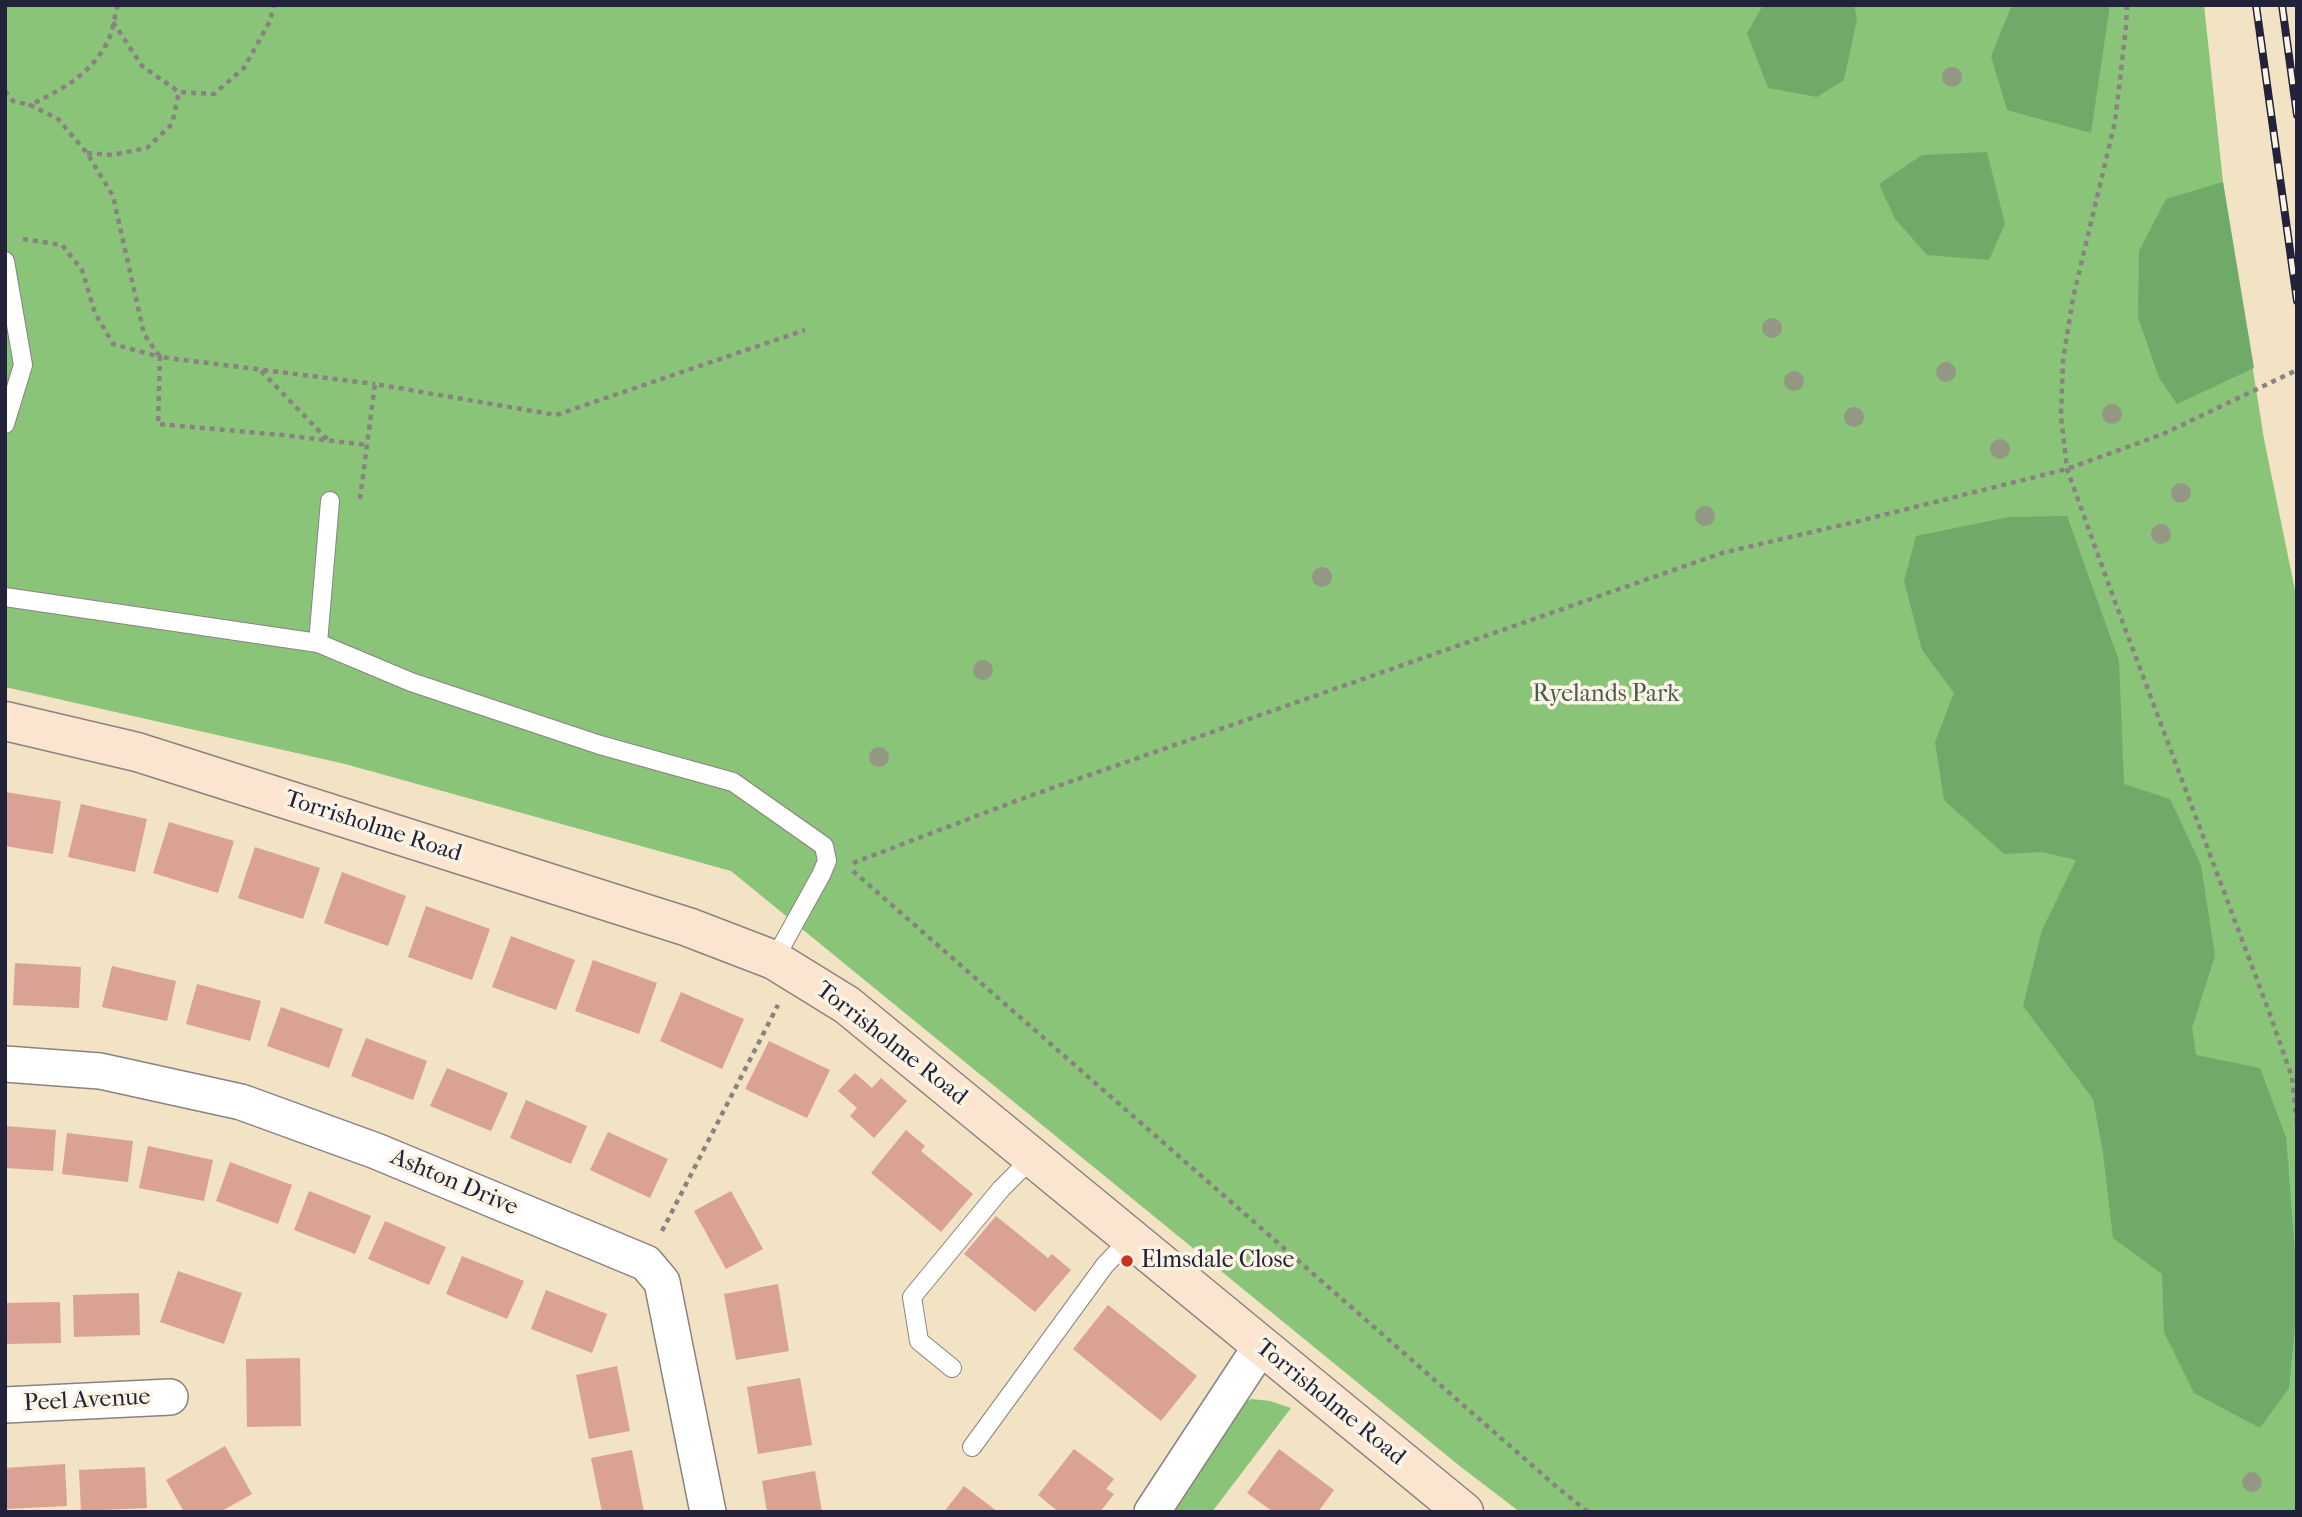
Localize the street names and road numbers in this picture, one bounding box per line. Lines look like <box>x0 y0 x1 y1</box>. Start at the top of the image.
street label: Torrisholme Road <box>281 785 465 869</box>
street label: Torrisholme Road <box>809 976 973 1112</box>
street label: Ashton Drive <box>386 1143 522 1223</box>
street label: Torrisholme Road <box>1249 1334 1411 1472</box>
street label: Peel Avenue <box>23 1383 151 1419</box>

